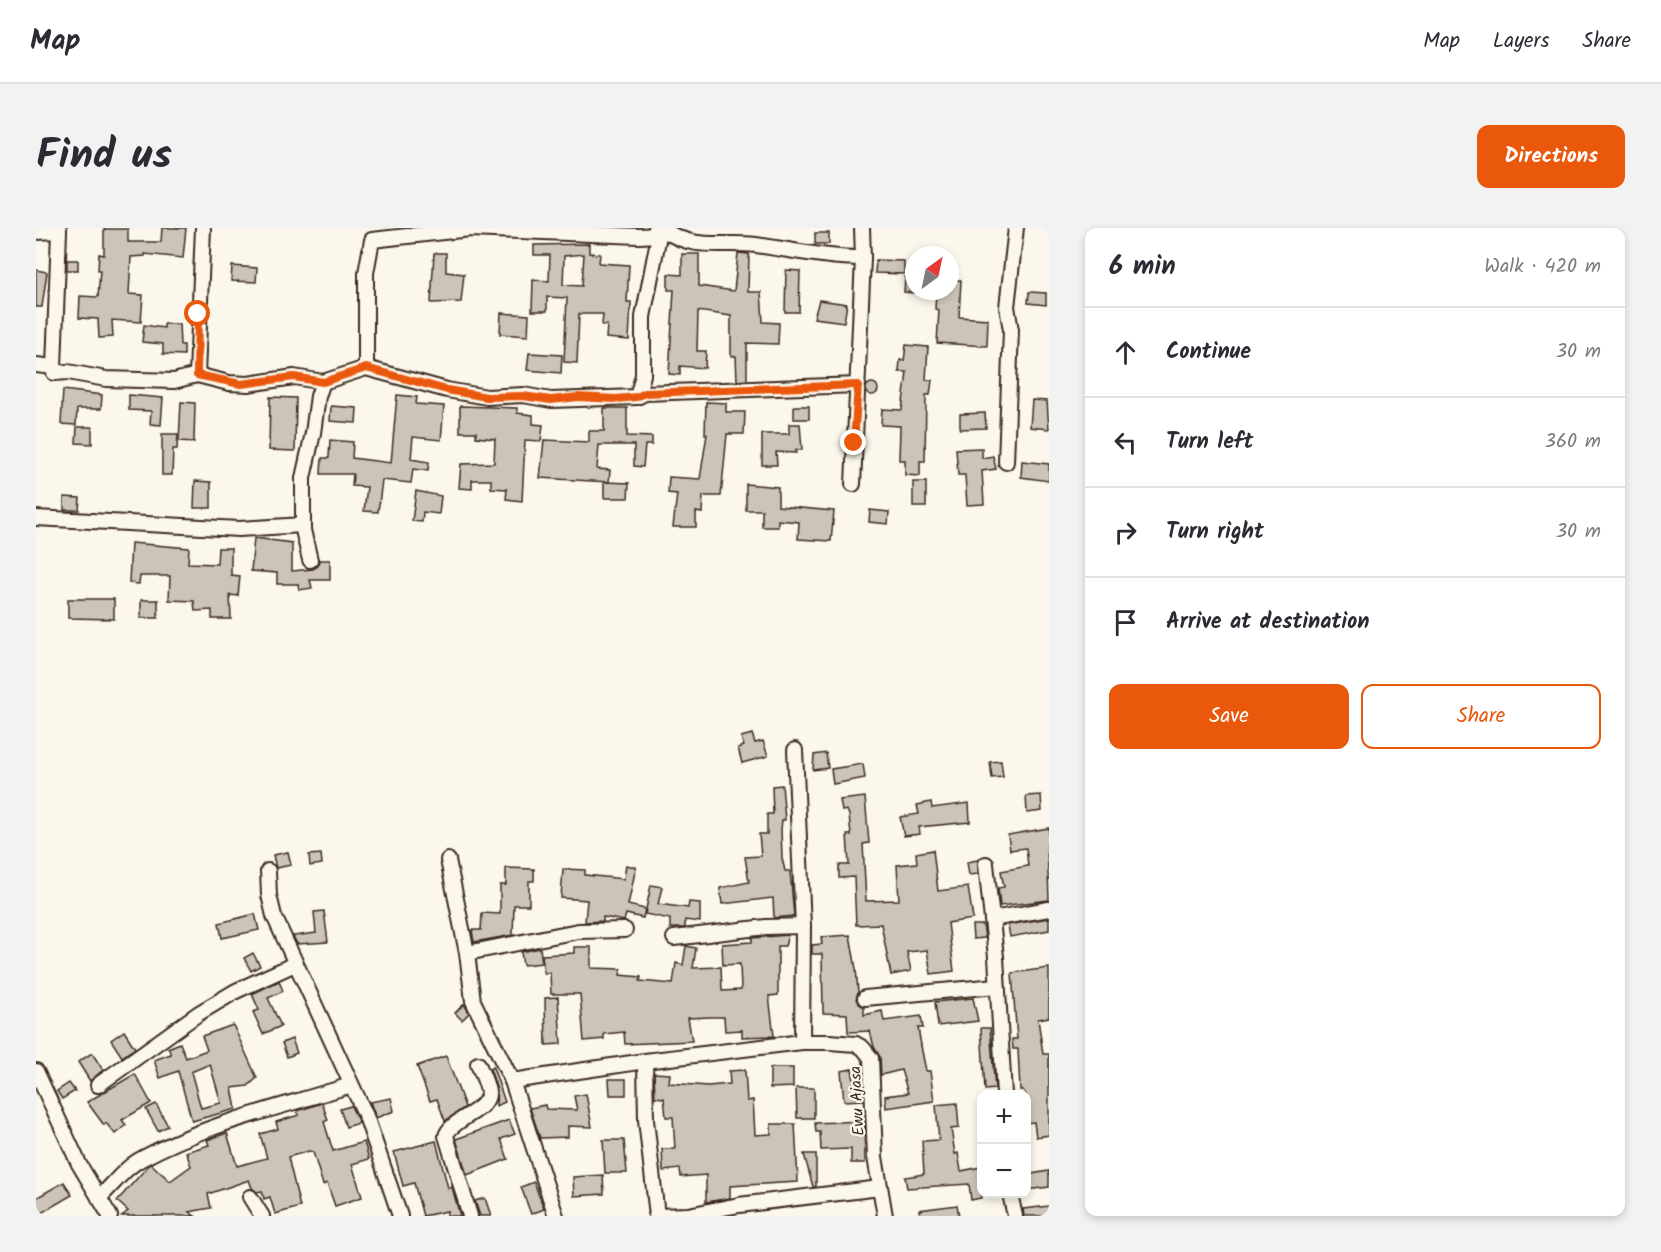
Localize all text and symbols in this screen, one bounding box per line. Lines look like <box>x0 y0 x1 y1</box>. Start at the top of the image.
text: Map <box>30 19 81 64</box>
text: Map <box>1423 25 1460 58</box>
text: Layers <box>1493 25 1549 58</box>
text: Share <box>1582 25 1631 58</box>
text: Find us <box>36 123 172 190</box>
button: Directions <box>1477 125 1625 188</box>
north arrow <box>905 246 959 300</box>
text: 6 min <box>1109 246 1176 288</box>
text: Walk · 420 m <box>1484 251 1601 283</box>
route start <box>184 300 210 326</box>
text: Continue <box>1166 335 1251 370</box>
icon: ahead <box>1109 336 1142 369</box>
text: 30 m <box>1556 336 1601 368</box>
text: Turn left <box>1166 425 1253 460</box>
icon: left <box>1109 426 1142 459</box>
text: 360 m <box>1545 426 1601 458</box>
route end <box>840 429 866 455</box>
text: Turn right <box>1166 515 1264 550</box>
icon: right <box>1109 516 1142 549</box>
text: 30 m <box>1556 516 1601 548</box>
text: Arrive at destination <box>1166 605 1369 640</box>
icon: arrive <box>1109 606 1142 639</box>
button: Save <box>1109 684 1349 749</box>
button: Share <box>1361 684 1601 749</box>
street label: Ewu Ajasa <box>843 1065 872 1136</box>
map controls <box>977 1090 1031 1198</box>
button: + <box>977 1090 1031 1144</box>
button: − <box>977 1144 1031 1198</box>

